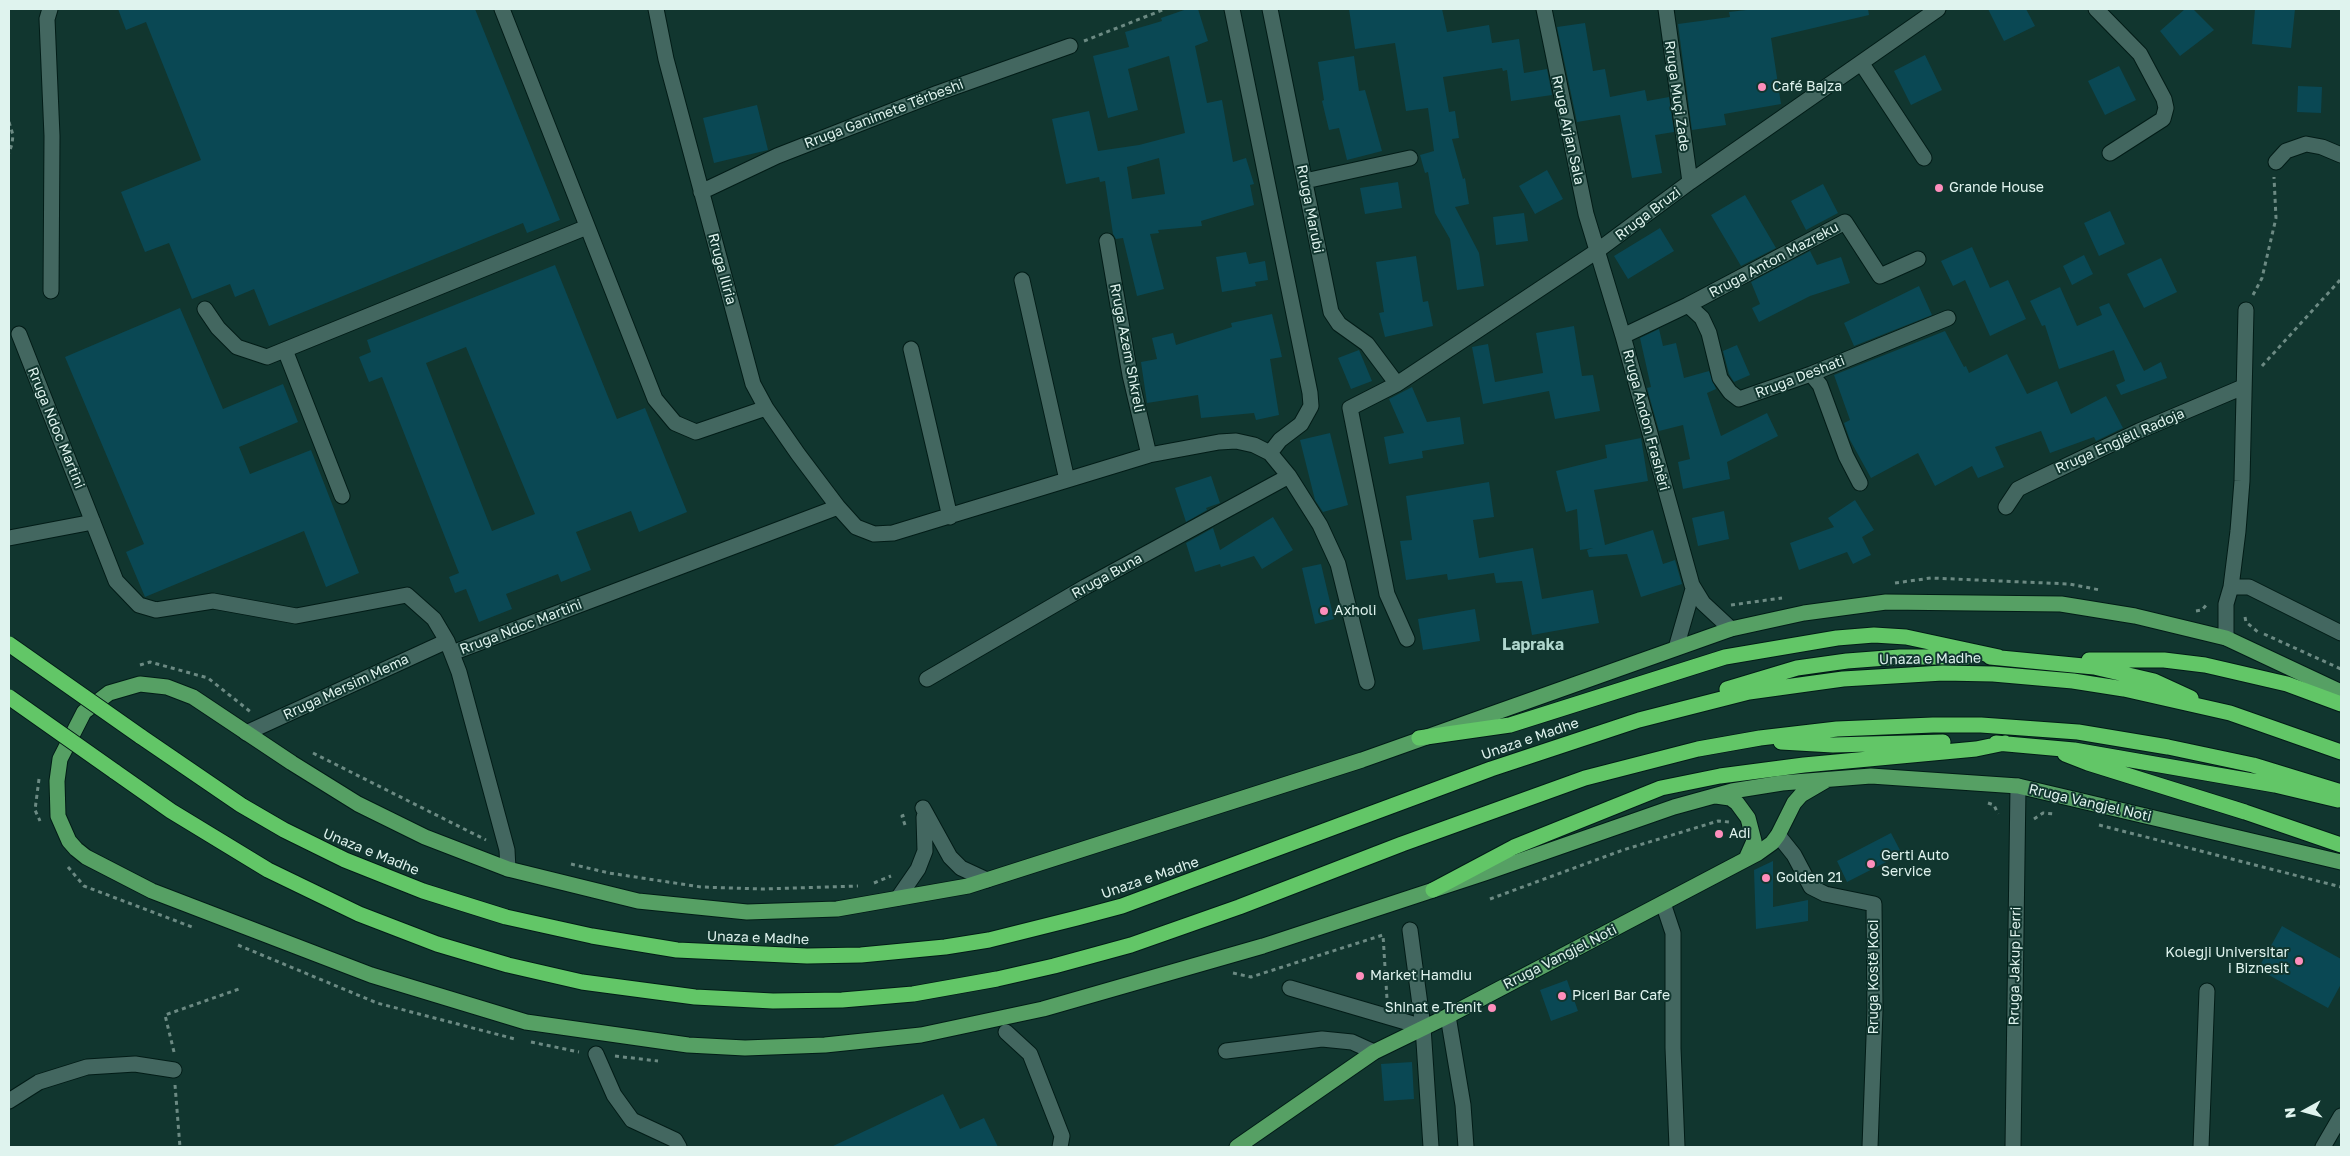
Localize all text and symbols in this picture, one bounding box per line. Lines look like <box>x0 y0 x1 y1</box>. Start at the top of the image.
street label: Rruga Muçi Zade <box>1661 39 1693 153</box>
street label: Rruga Arjan Sala <box>1548 74 1588 186</box>
street label: Rruga Ganimete Tërbeshi <box>802 76 966 152</box>
place label: Café Bajza <box>1772 79 1842 95</box>
marker: Café Bajza <box>1756 81 1768 93</box>
street label: Rruga Marubi <box>1293 163 1327 255</box>
place label: Grande House <box>1949 180 2044 196</box>
marker: Grande House <box>1933 182 1945 194</box>
street label: Rruga Bruzi <box>1612 184 1684 244</box>
street label: Rruga Anton Mazreku <box>1706 219 1842 301</box>
street label: Rruga Iliria <box>704 231 740 307</box>
street label: Rruga Azem Shkreli <box>1106 282 1148 414</box>
street label: Rruga Andon Frashëri <box>1619 348 1673 492</box>
street label: Rruga Deshati <box>1753 352 1847 402</box>
street label: Rruga Ndoc Martini <box>24 365 88 491</box>
street label: Rruga Engjëll Radoja <box>2053 405 2187 477</box>
street label: Rruga Buna <box>1069 550 1145 602</box>
street label: Rruga Ndoc Martini <box>457 596 585 658</box>
place label: Axholi <box>1334 603 1377 619</box>
marker: Axholi <box>1318 605 1330 617</box>
district label: Lapraka <box>1502 635 1564 655</box>
street label: Unaza e Madhe <box>1879 650 1981 668</box>
street label: Rruga Mersim Mema <box>281 651 411 723</box>
street label: Unaza e Madhe <box>1479 714 1581 764</box>
street label: Rruga Vangjel Noti <box>2027 781 2153 825</box>
street label: Unaza e Madhe <box>320 825 422 879</box>
place label: Adi <box>1729 826 1751 842</box>
marker: Adi <box>1713 828 1725 840</box>
place label: Gerti Auto Service <box>1881 848 1949 880</box>
street label: Unaza e Madhe <box>1099 853 1201 903</box>
marker: Gerti Auto Service <box>1865 858 1877 870</box>
place label: Golden 21 <box>1776 870 1842 886</box>
marker: Golden 21 <box>1760 872 1772 884</box>
street label: Rruga Jakup Ferri <box>2006 907 2024 1025</box>
street label: Rruga Kostë Koci <box>1866 919 1882 1035</box>
street label: Rruga Vangjel Noti <box>1500 921 1620 993</box>
street label: Unaza e Madhe <box>707 928 809 948</box>
place label: Kolegji Universitar i Biznesit <box>2165 945 2289 978</box>
marker: Kolegji Universitar i Biznesit <box>2293 955 2305 967</box>
place label: Market Hamdiu <box>1370 968 1472 984</box>
marker: Market Hamdiu <box>1354 970 1366 982</box>
place label: Piceri Bar Cafe <box>1572 988 1670 1004</box>
marker: Piceri Bar Cafe <box>1556 990 1568 1002</box>
place label: Shinat e Trenit <box>1385 1000 1482 1016</box>
marker: Shinat e Trenit <box>1486 1002 1498 1014</box>
north arrow <box>2280 1086 2330 1136</box>
text: N <box>2281 1107 2299 1119</box>

